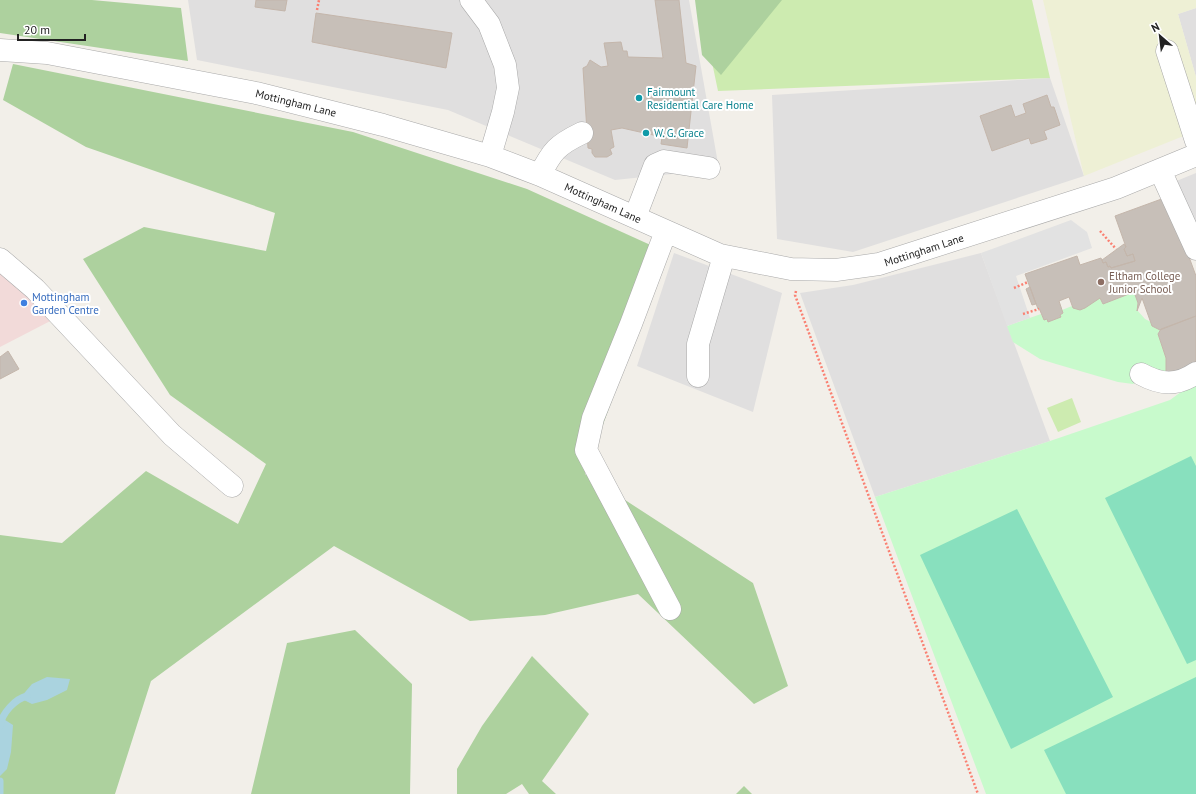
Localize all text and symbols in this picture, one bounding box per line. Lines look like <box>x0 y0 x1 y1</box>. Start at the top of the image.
scale bar <box>18 16 85 42</box>
north arrow <box>1140 16 1180 56</box>
text: N <box>1149 19 1162 35</box>
text: 20 m <box>24 22 50 37</box>
place label: Fairmount Residential Care Home <box>647 85 754 112</box>
street label: Mottingham Lane <box>254 86 338 120</box>
marker: Fairmount Residential Care Home <box>634 93 644 103</box>
place label: W. G. Grace <box>654 126 705 140</box>
marker: W. G. Grace <box>641 128 651 138</box>
street label: Mottingham Lane <box>562 180 644 226</box>
street label: Mottingham Lane <box>882 230 966 269</box>
place label: Eltham College Junior School <box>1108 269 1181 296</box>
marker: Eltham College Junior School <box>1096 277 1106 287</box>
place label: Mottingham Garden Centre <box>32 290 99 317</box>
marker: Mottingham Garden Centre <box>19 298 29 308</box>

